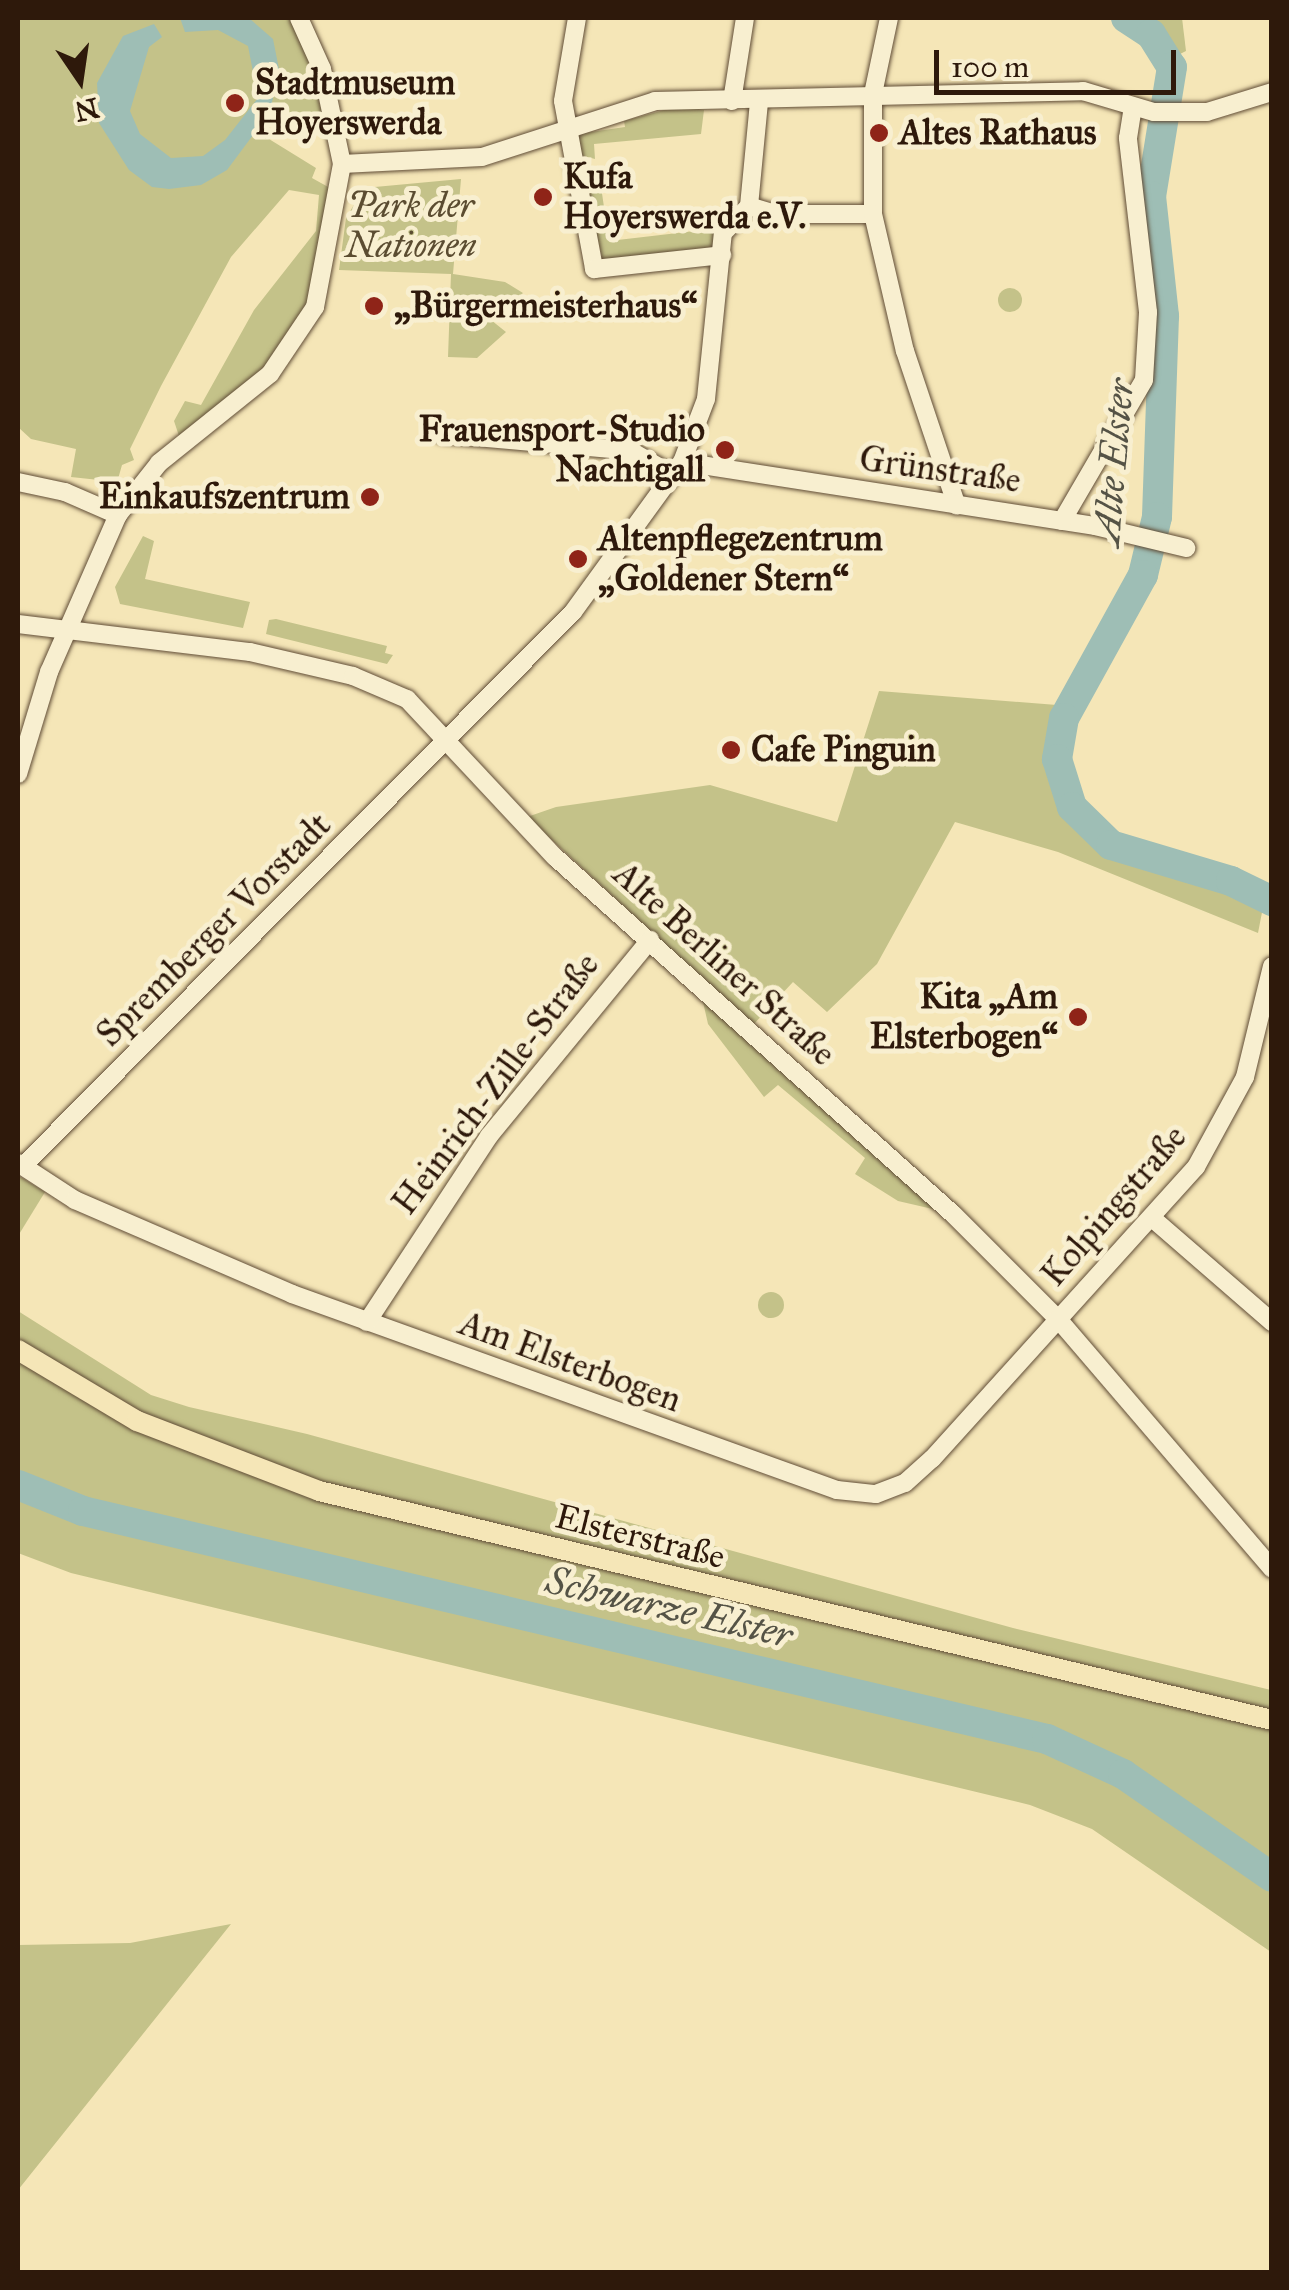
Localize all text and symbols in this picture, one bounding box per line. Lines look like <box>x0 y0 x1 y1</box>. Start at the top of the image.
north arrow <box>30 30 130 130</box>
scale bar <box>939 30 1182 92</box>
text: 100 m <box>951 49 1029 85</box>
place label: Stadtmuseum Hoyerswerda <box>255 62 455 144</box>
text: N <box>71 90 102 129</box>
marker: Stadtmuseum Hoyerswerda <box>224 92 246 114</box>
place label: Altes Rathaus <box>899 112 1097 154</box>
marker: Altes Rathaus <box>868 122 890 144</box>
place label: Kufa Hoyerswerda e.V. <box>563 156 806 238</box>
park label: Park der Nationen <box>345 185 477 267</box>
marker: Kufa Hoyerswerda e.V. <box>532 186 554 208</box>
place label: „Bürgermeisterhaus“ <box>394 285 697 327</box>
marker: „Bürgermeisterhaus“ <box>363 295 385 317</box>
water label: Alte Elster <box>1084 377 1144 547</box>
place label: Frauensport-Studio Nachtigall <box>419 409 705 491</box>
street label: Grünstraße <box>857 438 1023 502</box>
marker: Frauensport-Studio Nachtigall <box>714 439 736 461</box>
place label: Einkaufszentrum <box>99 476 350 518</box>
marker: Einkaufszentrum <box>359 486 381 508</box>
place label: Altenpflegezentrum „Goldener Stern“ <box>598 518 883 600</box>
marker: Altenpflegezentrum „Goldener Stern“ <box>567 548 589 570</box>
place label: Cafe Pinguin <box>751 729 936 771</box>
marker: Cafe Pinguin <box>720 739 742 761</box>
street label: Spremberger Vorstadt <box>88 804 340 1056</box>
street label: Alte Berliner Straße <box>604 853 844 1075</box>
street label: Heinrich-Zille-Straße <box>384 945 608 1223</box>
place label: Kita „Am Elsterbogen“ <box>870 976 1058 1058</box>
marker: Kita „Am Elsterbogen“ <box>1067 1006 1089 1028</box>
street label: Kolpingstraße <box>1033 1117 1195 1295</box>
street label: Am Elsterbogen <box>454 1302 686 1422</box>
street label: Elsterstraße <box>551 1496 729 1578</box>
water label: Schwarze Elster <box>541 1558 797 1658</box>

